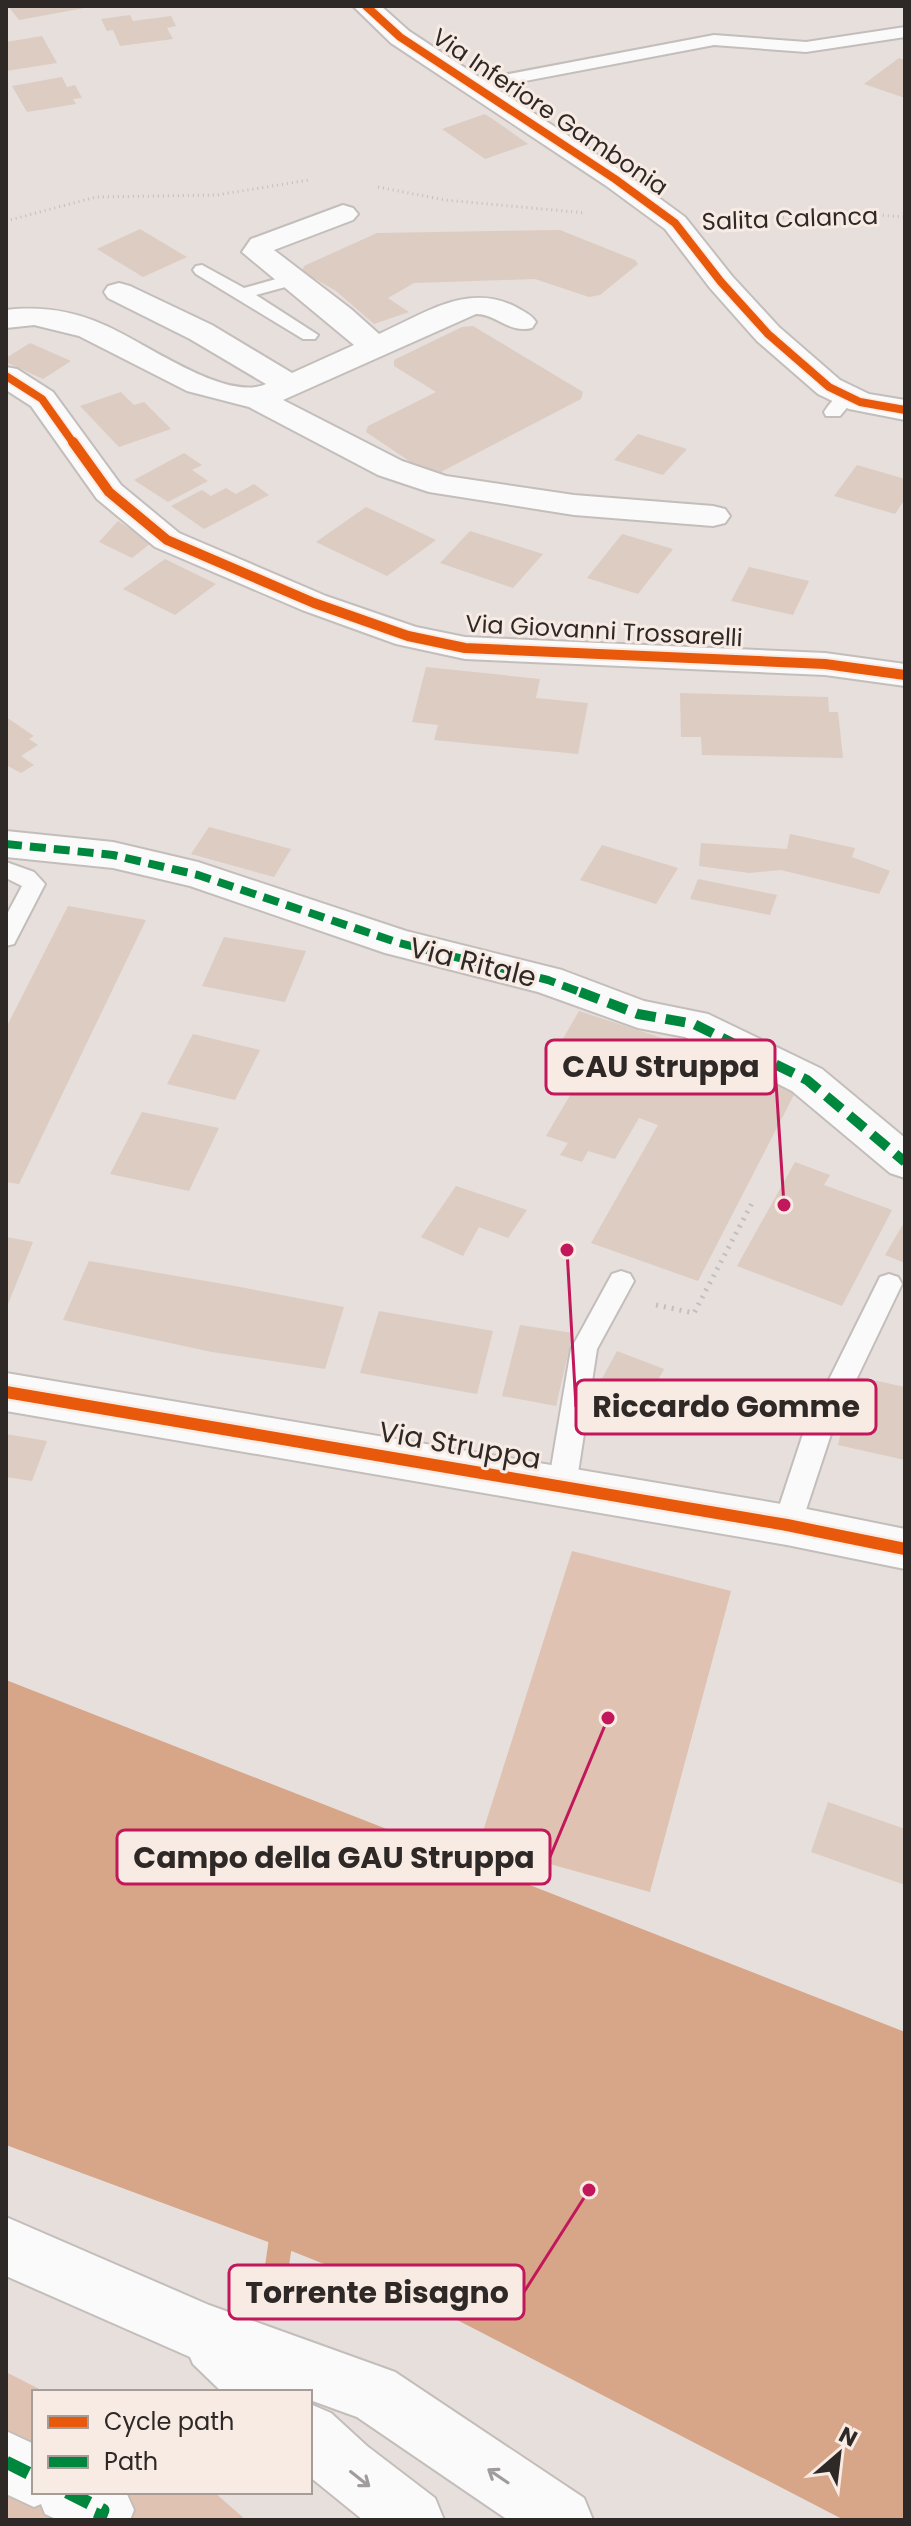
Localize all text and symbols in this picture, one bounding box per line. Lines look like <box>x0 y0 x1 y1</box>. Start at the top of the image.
street label: Via Inferiore Gambonia <box>426 20 675 203</box>
street label: Salita Calanca <box>701 199 879 238</box>
street label: Via Giovanni Trossarelli <box>465 607 743 654</box>
street label: Via Ritale <box>405 928 540 997</box>
callout: CAU Struppa <box>546 1040 775 1094</box>
text: CAU Struppa <box>562 1045 760 1088</box>
callout: Riccardo Gomme <box>576 1380 876 1434</box>
text: Riccardo Gomme <box>592 1385 860 1428</box>
street label: Via Struppa <box>376 1412 544 1479</box>
callout: Campo della GAU Struppa <box>117 1830 550 1884</box>
text: Campo della GAU Struppa <box>133 1836 535 1879</box>
callout: Torrente Bisagno <box>229 2265 524 2319</box>
text: Torrente Bisagno <box>245 2271 509 2314</box>
legend <box>32 2390 312 2494</box>
text: Cycle path <box>104 2405 234 2438</box>
north arrow <box>799 2414 879 2494</box>
text: N <box>834 2419 863 2454</box>
text: Path <box>104 2445 158 2478</box>
one-way arrow <box>487 2468 509 2484</box>
one-way arrow <box>349 2471 370 2488</box>

